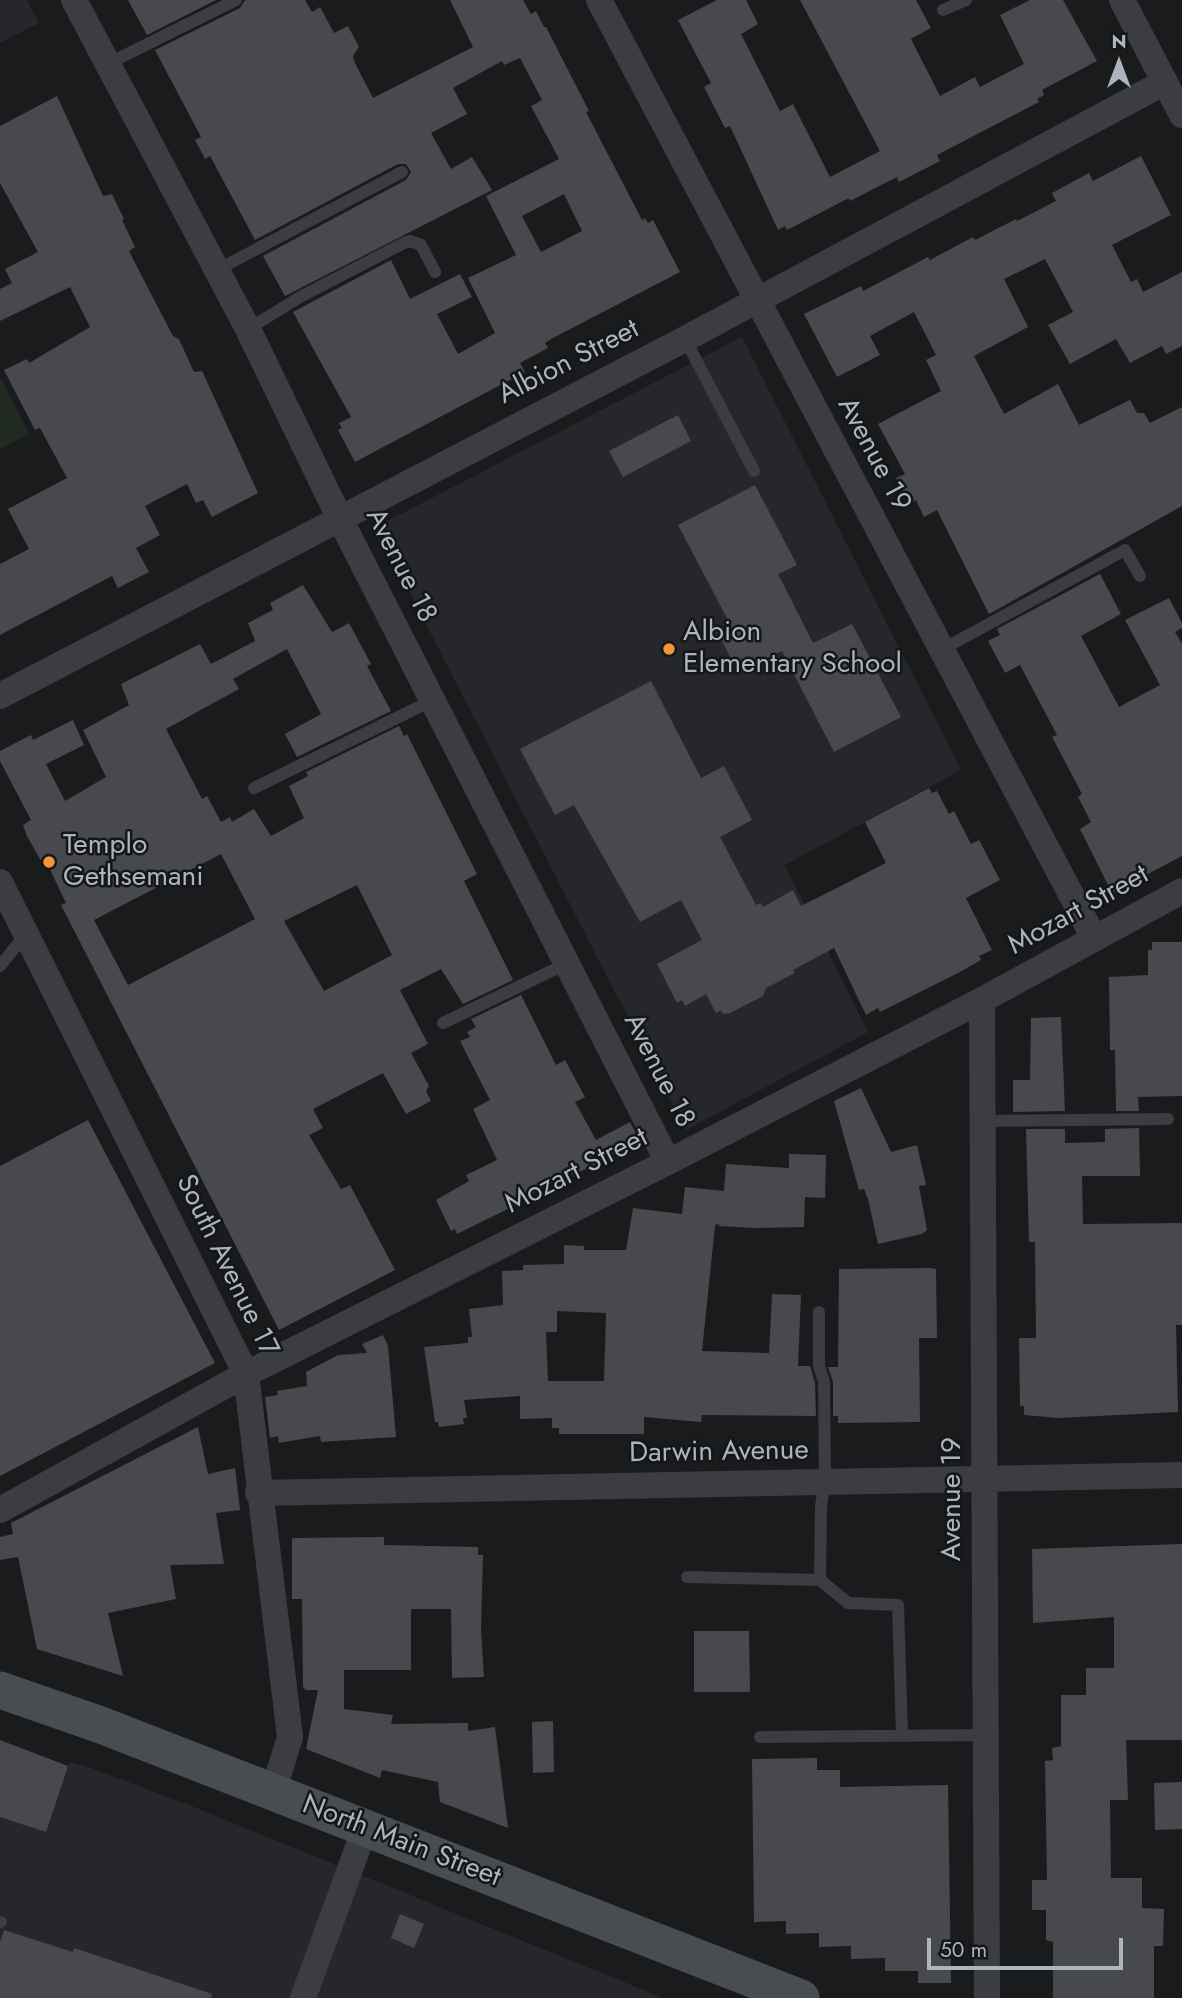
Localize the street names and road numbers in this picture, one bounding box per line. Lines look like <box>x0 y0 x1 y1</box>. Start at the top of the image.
street label: Albion Street <box>493 313 645 413</box>
street label: Avenue 19 <box>829 392 917 518</box>
street label: Avenue 18 <box>357 503 443 629</box>
street label: Mozart Street <box>1003 859 1155 963</box>
street label: Avenue 18 <box>615 1008 701 1134</box>
street label: Mozart Street <box>500 1122 654 1222</box>
street label: South Avenue 17 <box>167 1170 285 1362</box>
street label: Darwin Avenue <box>629 1435 809 1471</box>
street label: Avenue 19 <box>936 1437 970 1561</box>
street label: North Main Street <box>297 1789 505 1895</box>

